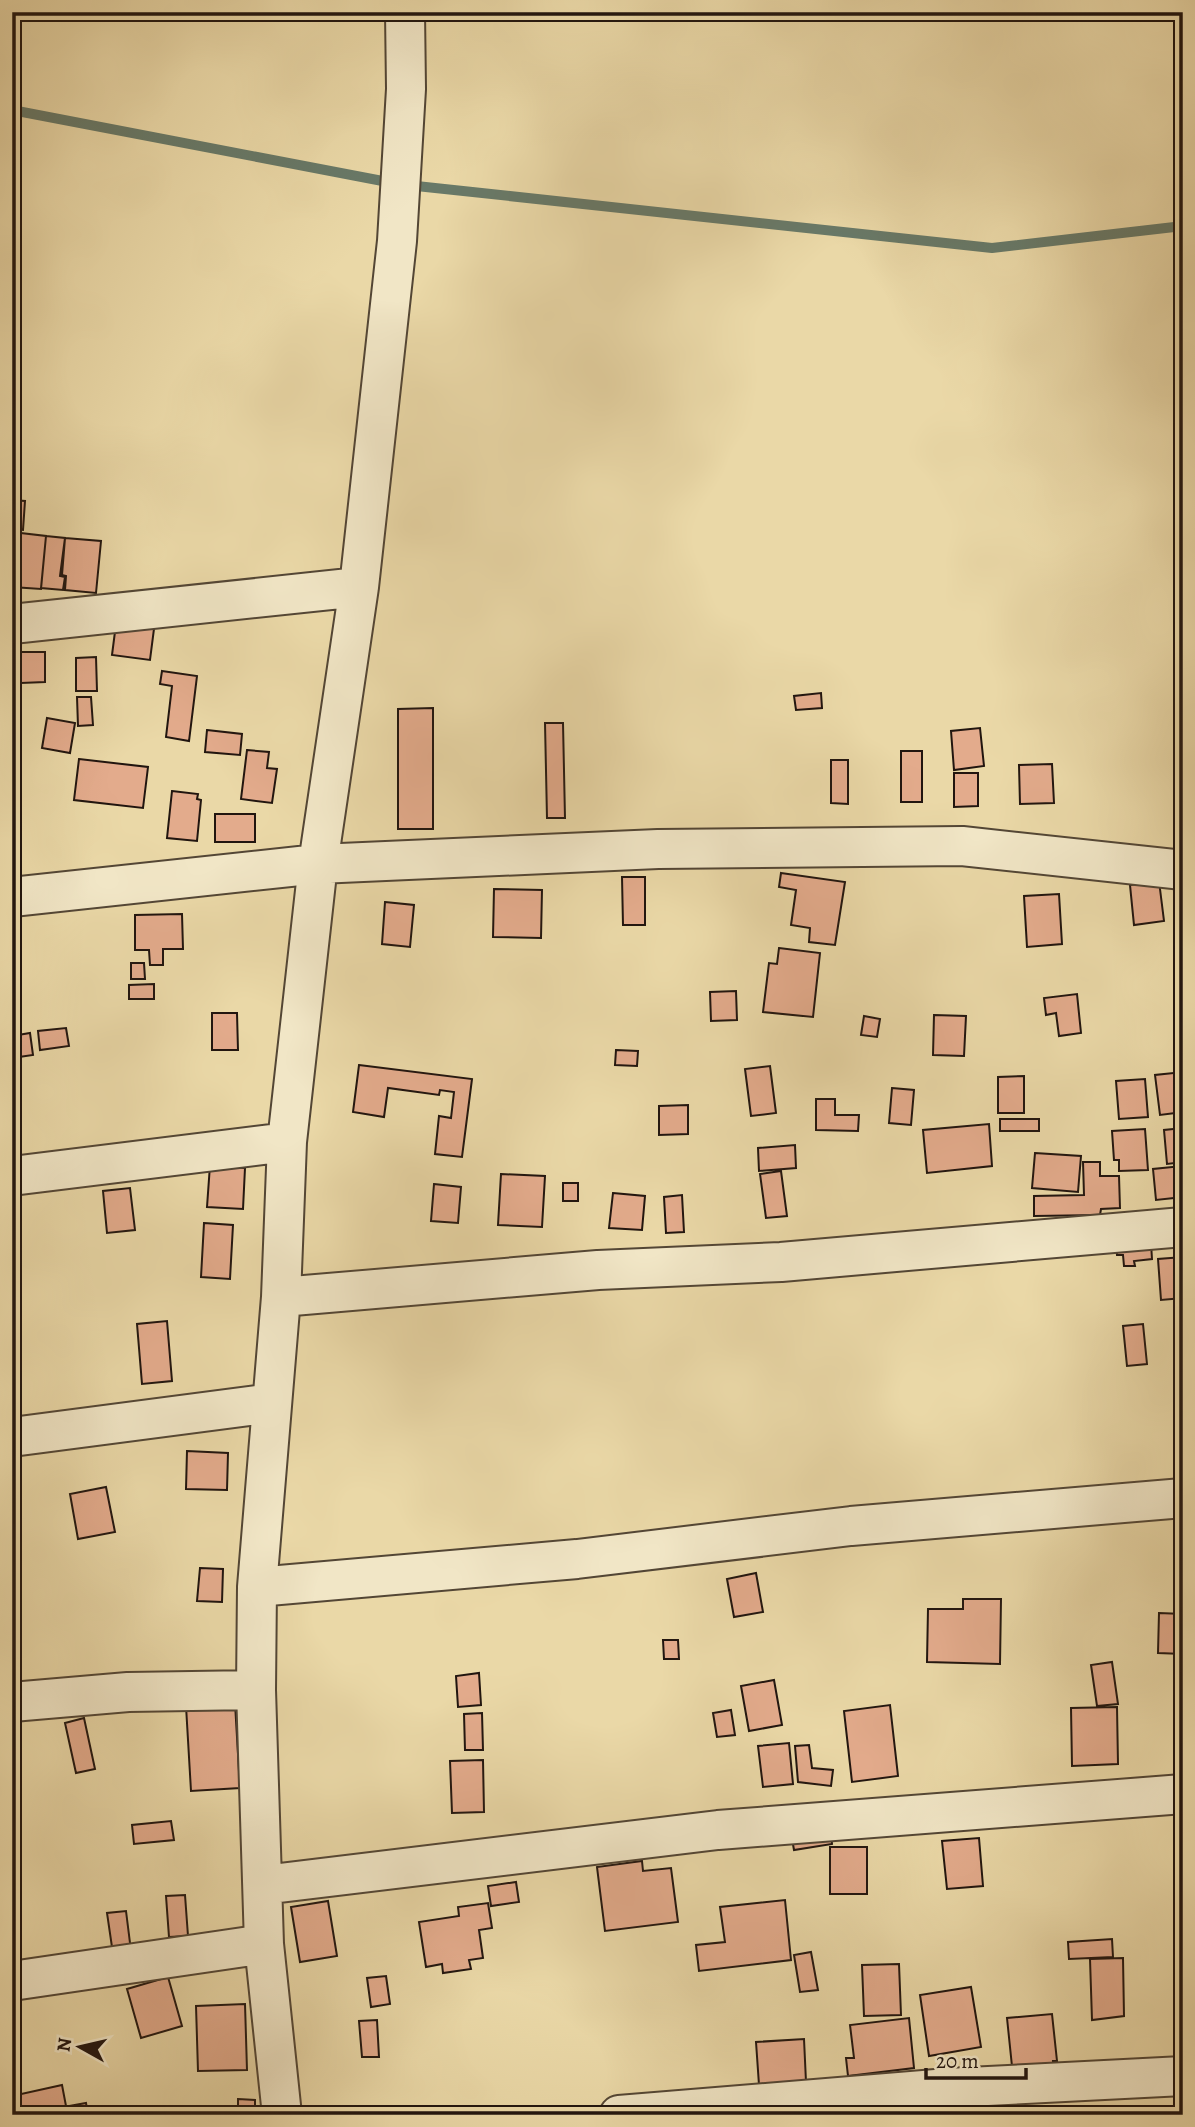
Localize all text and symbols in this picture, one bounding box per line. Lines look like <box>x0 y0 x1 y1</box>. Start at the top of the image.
north arrow <box>46 2011 116 2082</box>
text: N <box>50 2036 78 2053</box>
scale bar <box>926 2036 1025 2080</box>
text: 20 m <box>936 2047 979 2075</box>

